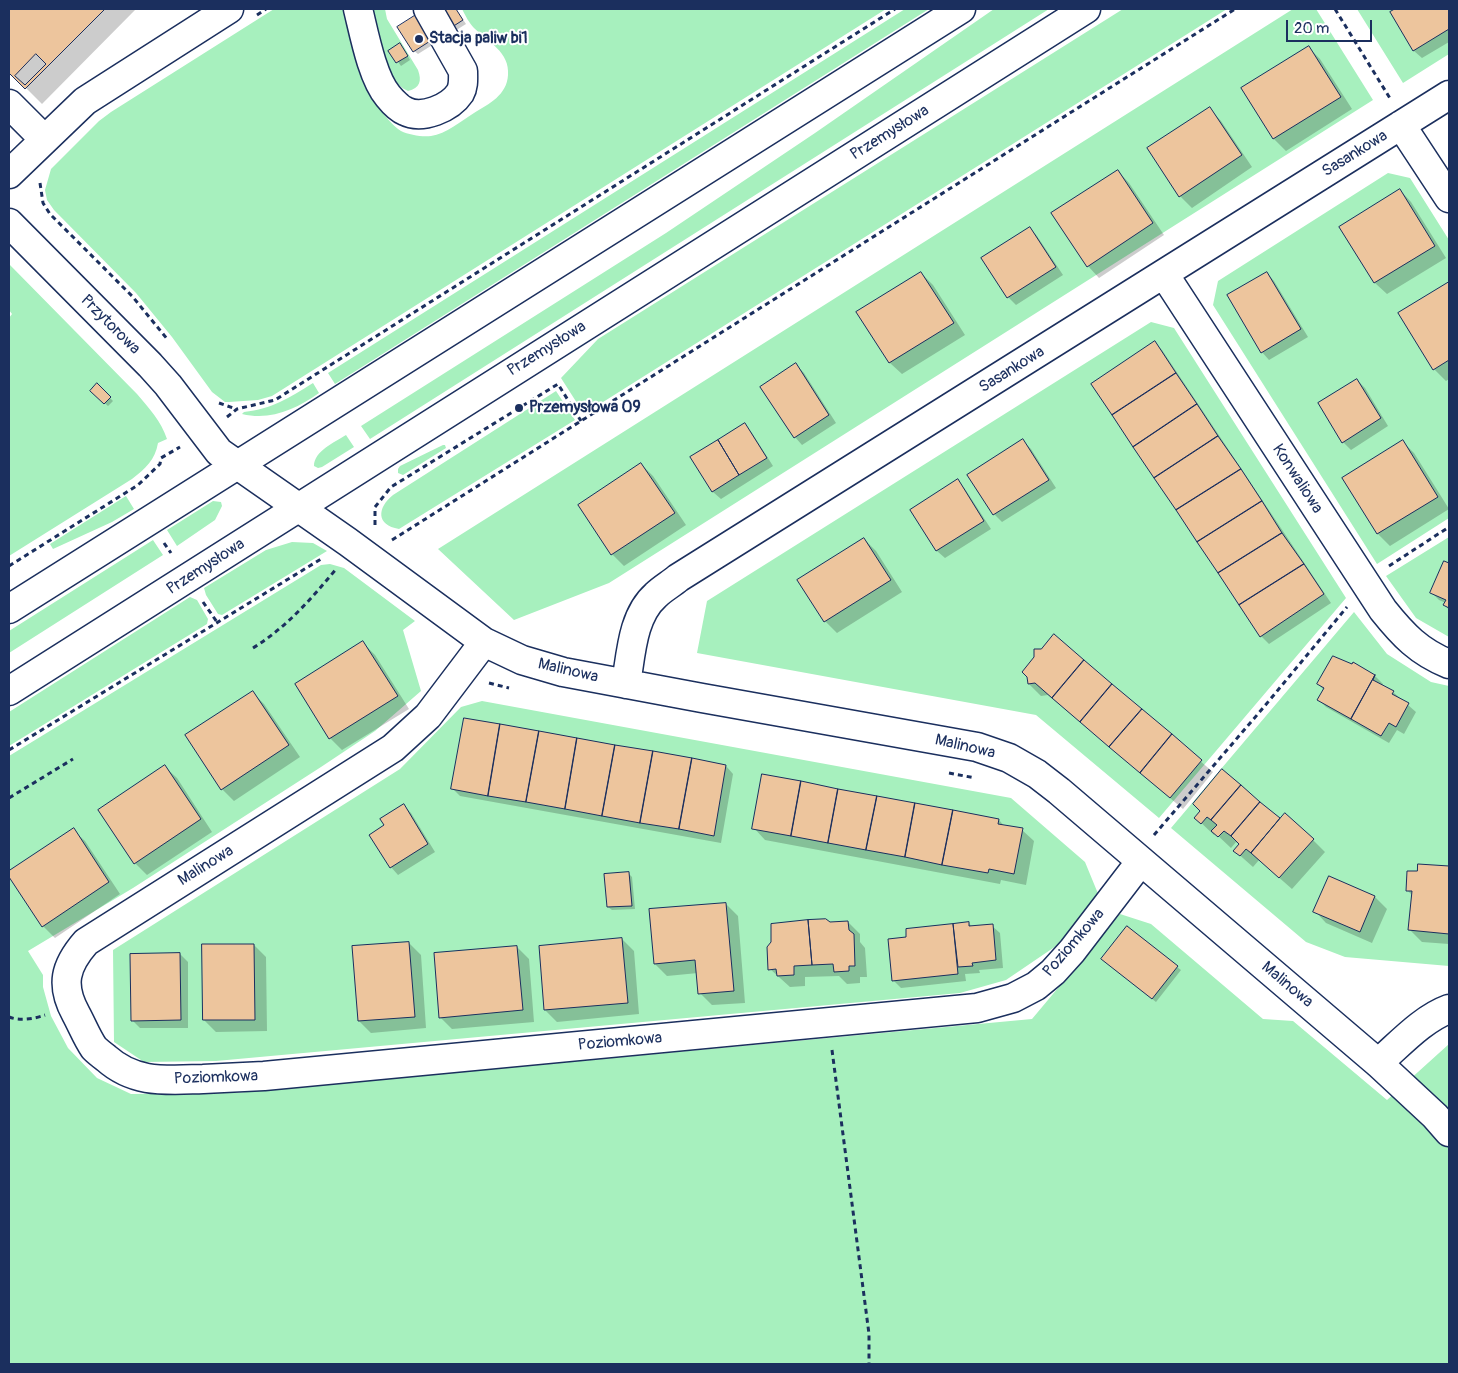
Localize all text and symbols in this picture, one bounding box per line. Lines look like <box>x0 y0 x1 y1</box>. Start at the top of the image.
scale bar <box>1288 10 1374 42</box>
text: 20 m <box>1294 19 1329 38</box>
place label: Stacja paliw bi1 <box>429 29 528 49</box>
marker: Stacja paliw bi1 <box>413 33 425 45</box>
street label: Przemysłowa <box>847 101 933 165</box>
street label: Sasankowa <box>1319 126 1391 182</box>
street label: Przytorowa <box>76 291 144 359</box>
street label: Przemysłowa <box>504 317 590 381</box>
street label: Sasankowa <box>976 342 1048 398</box>
place label: Przemysłowa 09 <box>529 398 641 418</box>
marker: Przemysłowa 09 <box>513 402 525 414</box>
street label: Konwaliowa <box>1268 441 1326 517</box>
street label: Przemysłowa <box>163 535 249 599</box>
street label: Malinowa <box>536 655 600 687</box>
street label: Malinowa <box>933 731 997 763</box>
street label: Malinowa <box>175 842 237 890</box>
street label: Poziomkowa <box>1039 905 1109 981</box>
street label: Malinowa <box>1257 958 1317 1012</box>
street label: Poziomkowa <box>577 1029 663 1055</box>
street label: Poziomkowa <box>174 1067 258 1089</box>

